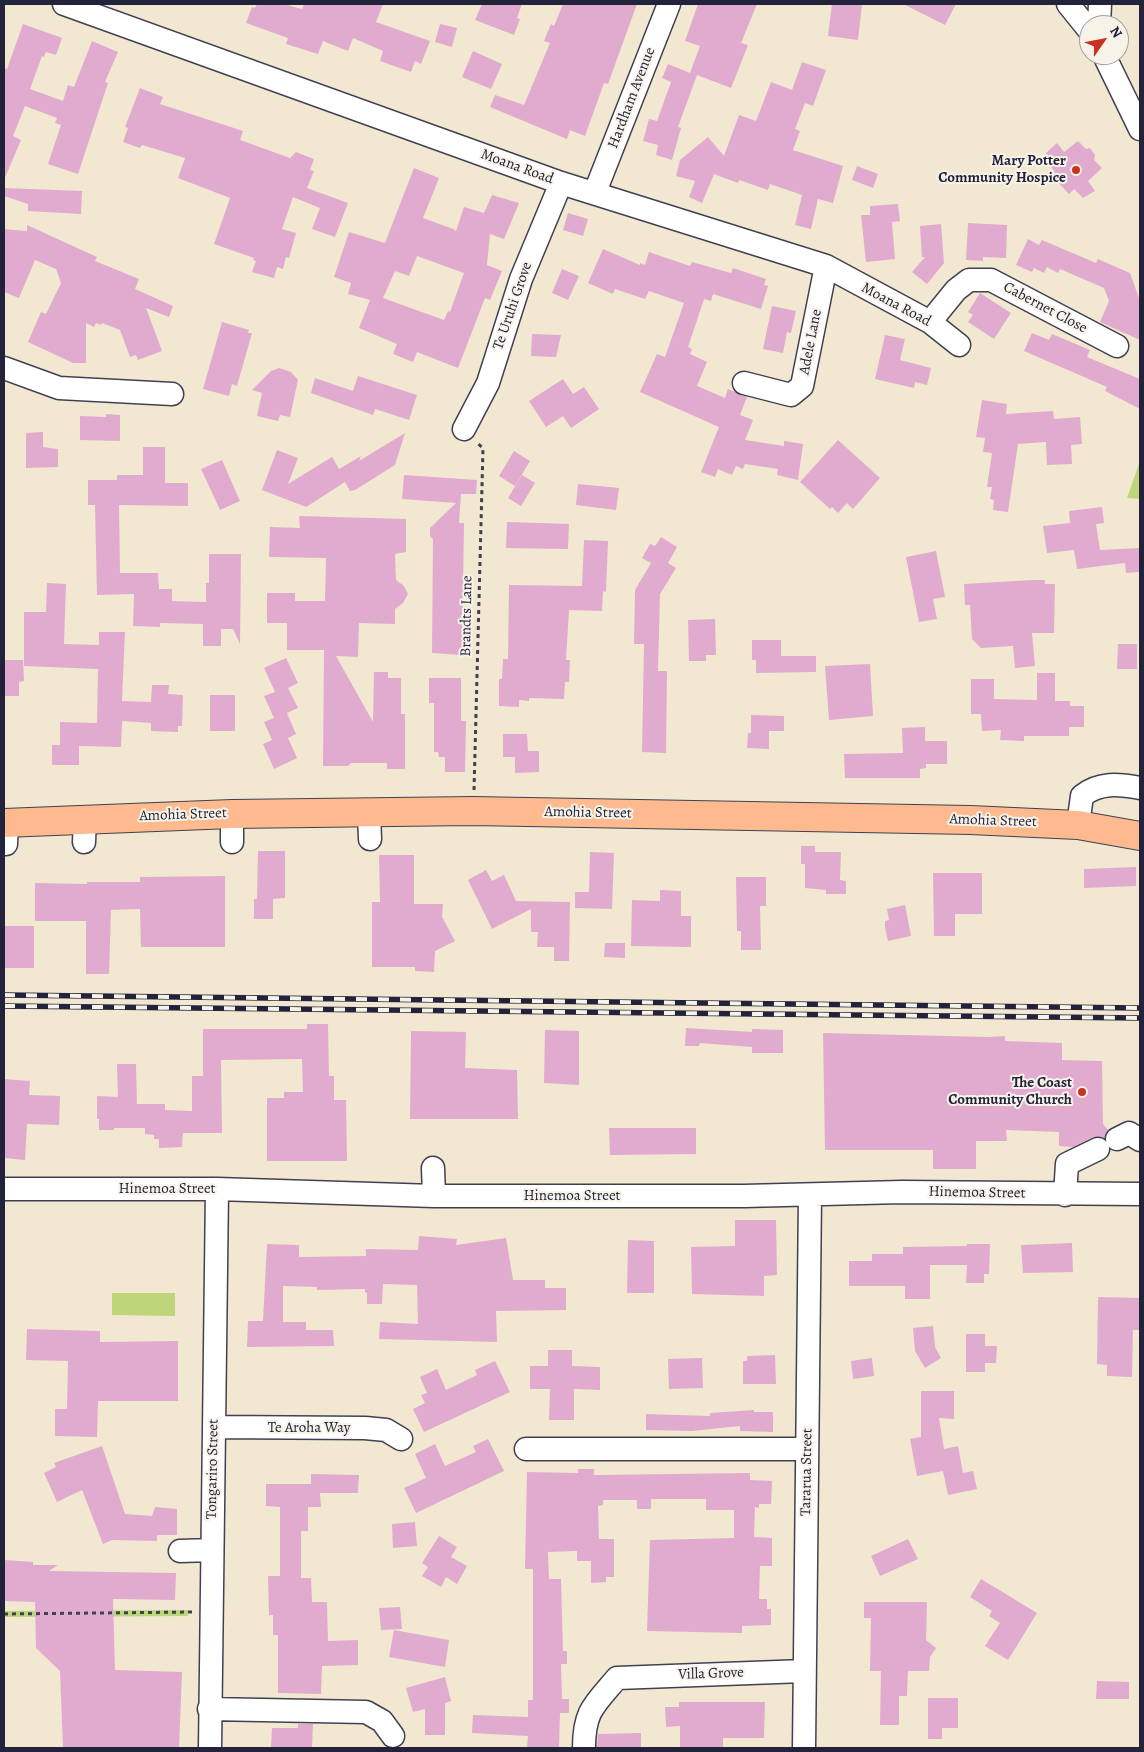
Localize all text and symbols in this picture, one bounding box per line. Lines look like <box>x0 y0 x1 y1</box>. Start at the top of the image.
north arrow <box>1079 15 1129 65</box>
text: N <box>1105 23 1127 42</box>
street label: Hardham Avenue <box>604 45 660 151</box>
street label: Moana Road <box>478 145 556 189</box>
place label: Mary Potter Community Hospice <box>938 152 1066 187</box>
marker: Mary Potter Community Hospice <box>1070 164 1082 176</box>
street label: Te Uruhi Grove <box>490 260 536 352</box>
street label: Cabernet Close <box>1000 278 1090 338</box>
street label: Moana Road <box>858 279 934 331</box>
street label: Adele Lane <box>796 308 826 376</box>
street label: Brandts Lane <box>457 575 477 657</box>
street label: Amohia Street <box>544 803 632 823</box>
street label: Amohia Street <box>139 804 227 826</box>
street label: Amohia Street <box>949 810 1037 832</box>
place label: The Coast Community Church <box>948 1074 1072 1109</box>
marker: The Coast Community Church <box>1076 1086 1088 1098</box>
street label: Hinemoa Street <box>118 1180 216 1198</box>
street label: Hinemoa Street <box>928 1183 1026 1203</box>
street label: Hinemoa Street <box>523 1187 621 1205</box>
street label: Tongariro Street <box>203 1419 223 1519</box>
street label: Te Aroha Way <box>268 1419 350 1437</box>
street label: Tararua Street <box>797 1428 817 1516</box>
street label: Villa Grove <box>678 1664 744 1684</box>

